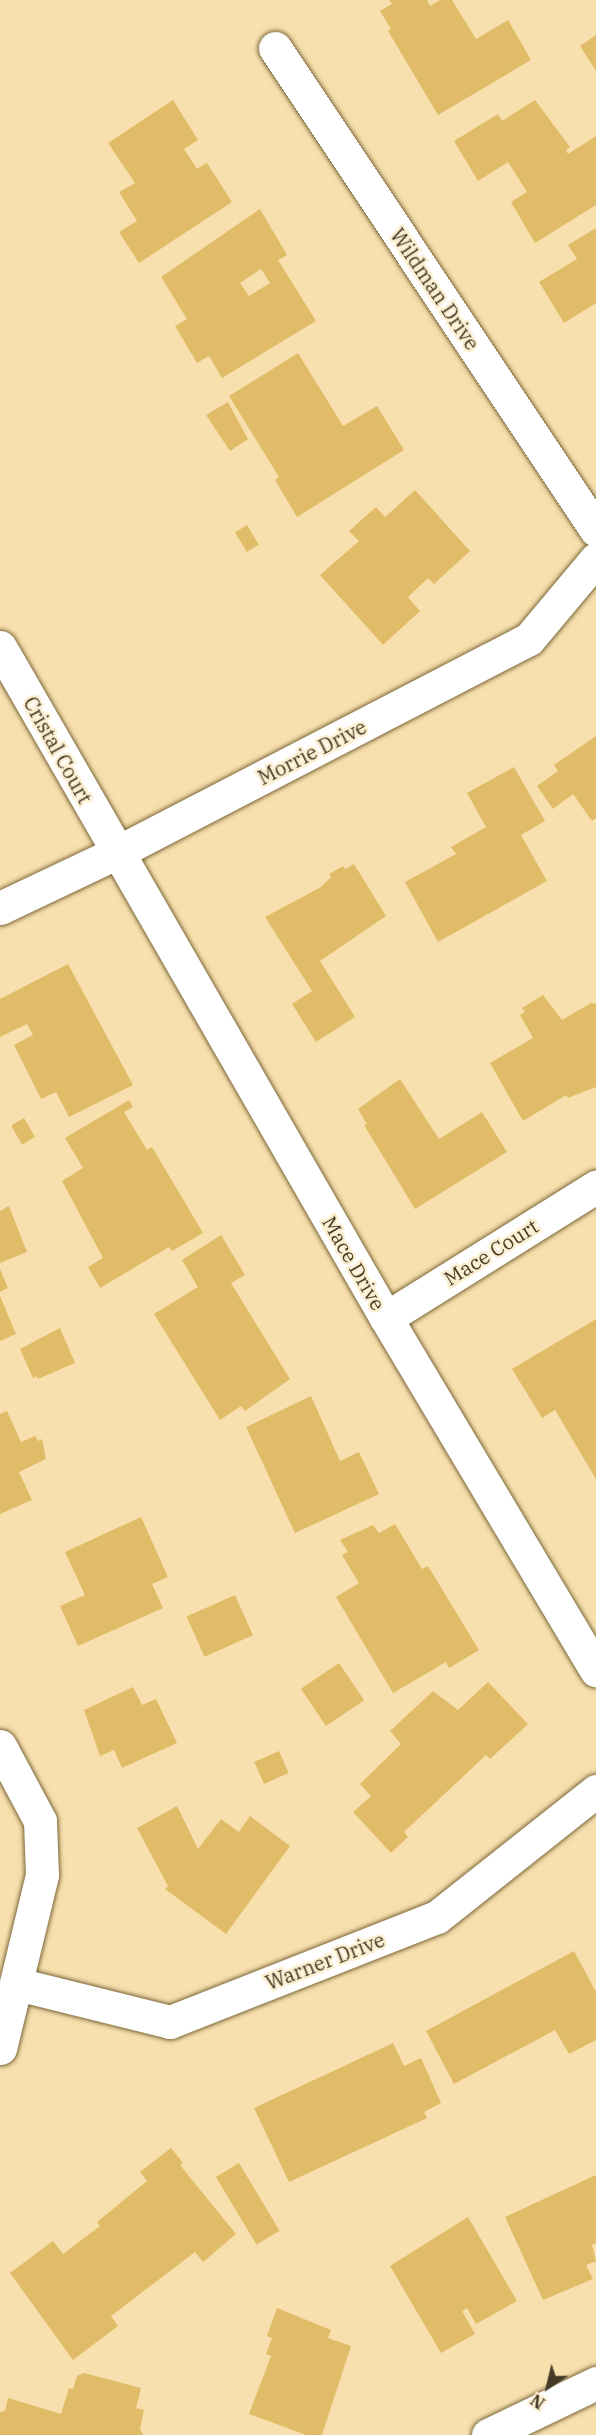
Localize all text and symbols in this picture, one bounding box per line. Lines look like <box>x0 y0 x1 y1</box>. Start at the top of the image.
street label: Wildman Drive <box>386 224 484 354</box>
street label: Cristal Court <box>19 692 97 808</box>
street label: Morrie Drive <box>254 714 370 790</box>
street label: Mace Drive <box>318 1212 390 1314</box>
street label: Mace Court <box>440 1214 542 1290</box>
street label: Warner Drive <box>262 1927 388 1995</box>
north arrow <box>518 2357 578 2417</box>
text: N <box>527 2390 549 2414</box>

